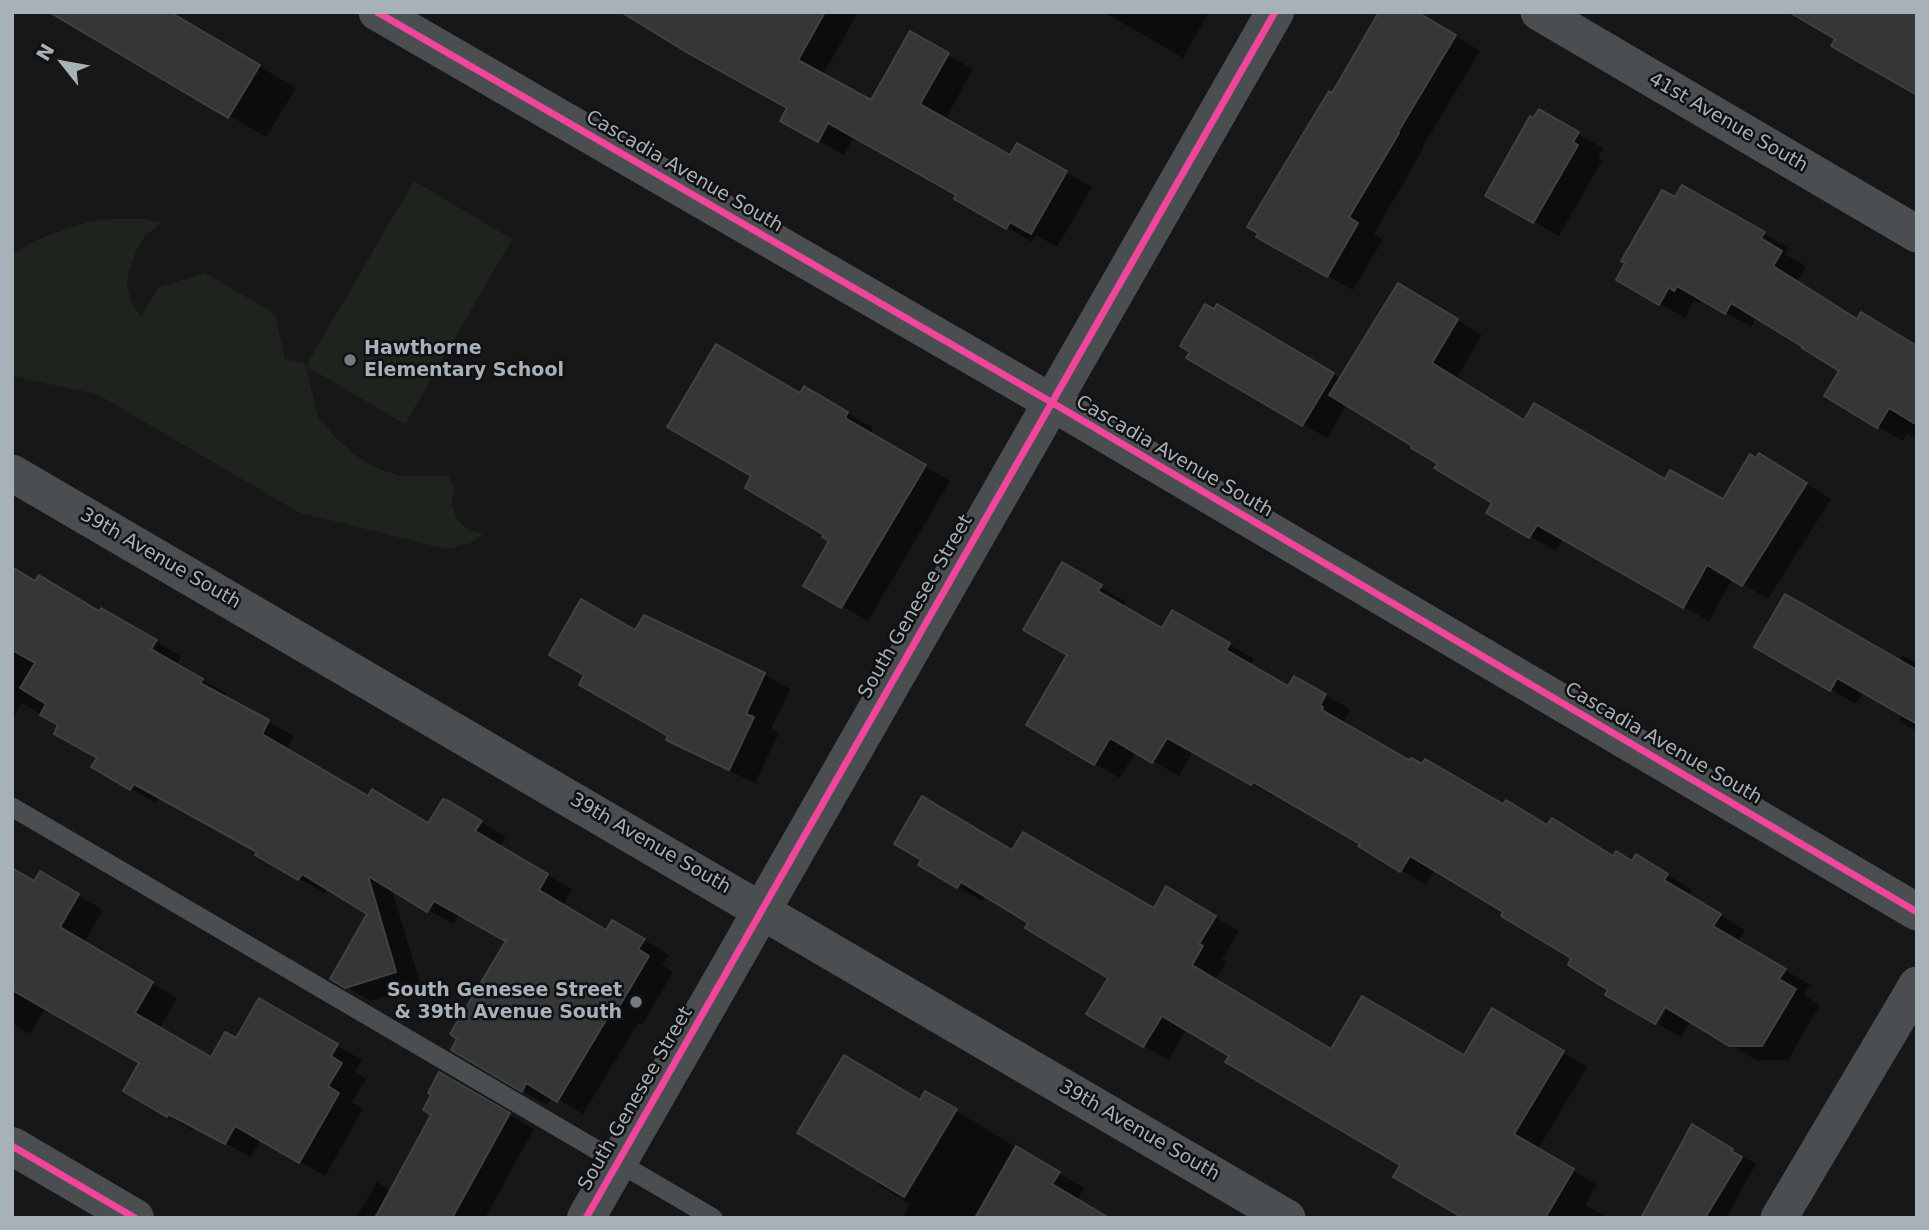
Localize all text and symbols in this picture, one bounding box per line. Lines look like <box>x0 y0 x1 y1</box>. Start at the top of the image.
north arrow <box>28 28 98 98</box>
text: N <box>31 40 59 65</box>
street label: 41st Avenue South <box>1645 68 1811 178</box>
street label: Cascadia Avenue South <box>581 106 787 238</box>
place label: Hawthorne Elementary School <box>364 338 564 382</box>
marker: Hawthorne Elementary School <box>342 352 358 368</box>
street label: Cascadia Avenue South <box>1071 391 1277 523</box>
street label: 39th Avenue South <box>76 504 244 614</box>
street label: South Genesee Street <box>854 511 978 703</box>
street label: Cascadia Avenue South <box>1560 678 1766 810</box>
street label: 39th Avenue South <box>566 789 734 899</box>
place label: South Genesee Street & 39th Avenue South <box>387 980 622 1024</box>
marker: South Genesee Street & 39th Avenue South <box>628 994 644 1010</box>
street label: South Genesee Street <box>574 1003 698 1195</box>
street label: 39th Avenue South <box>1055 1076 1223 1186</box>

